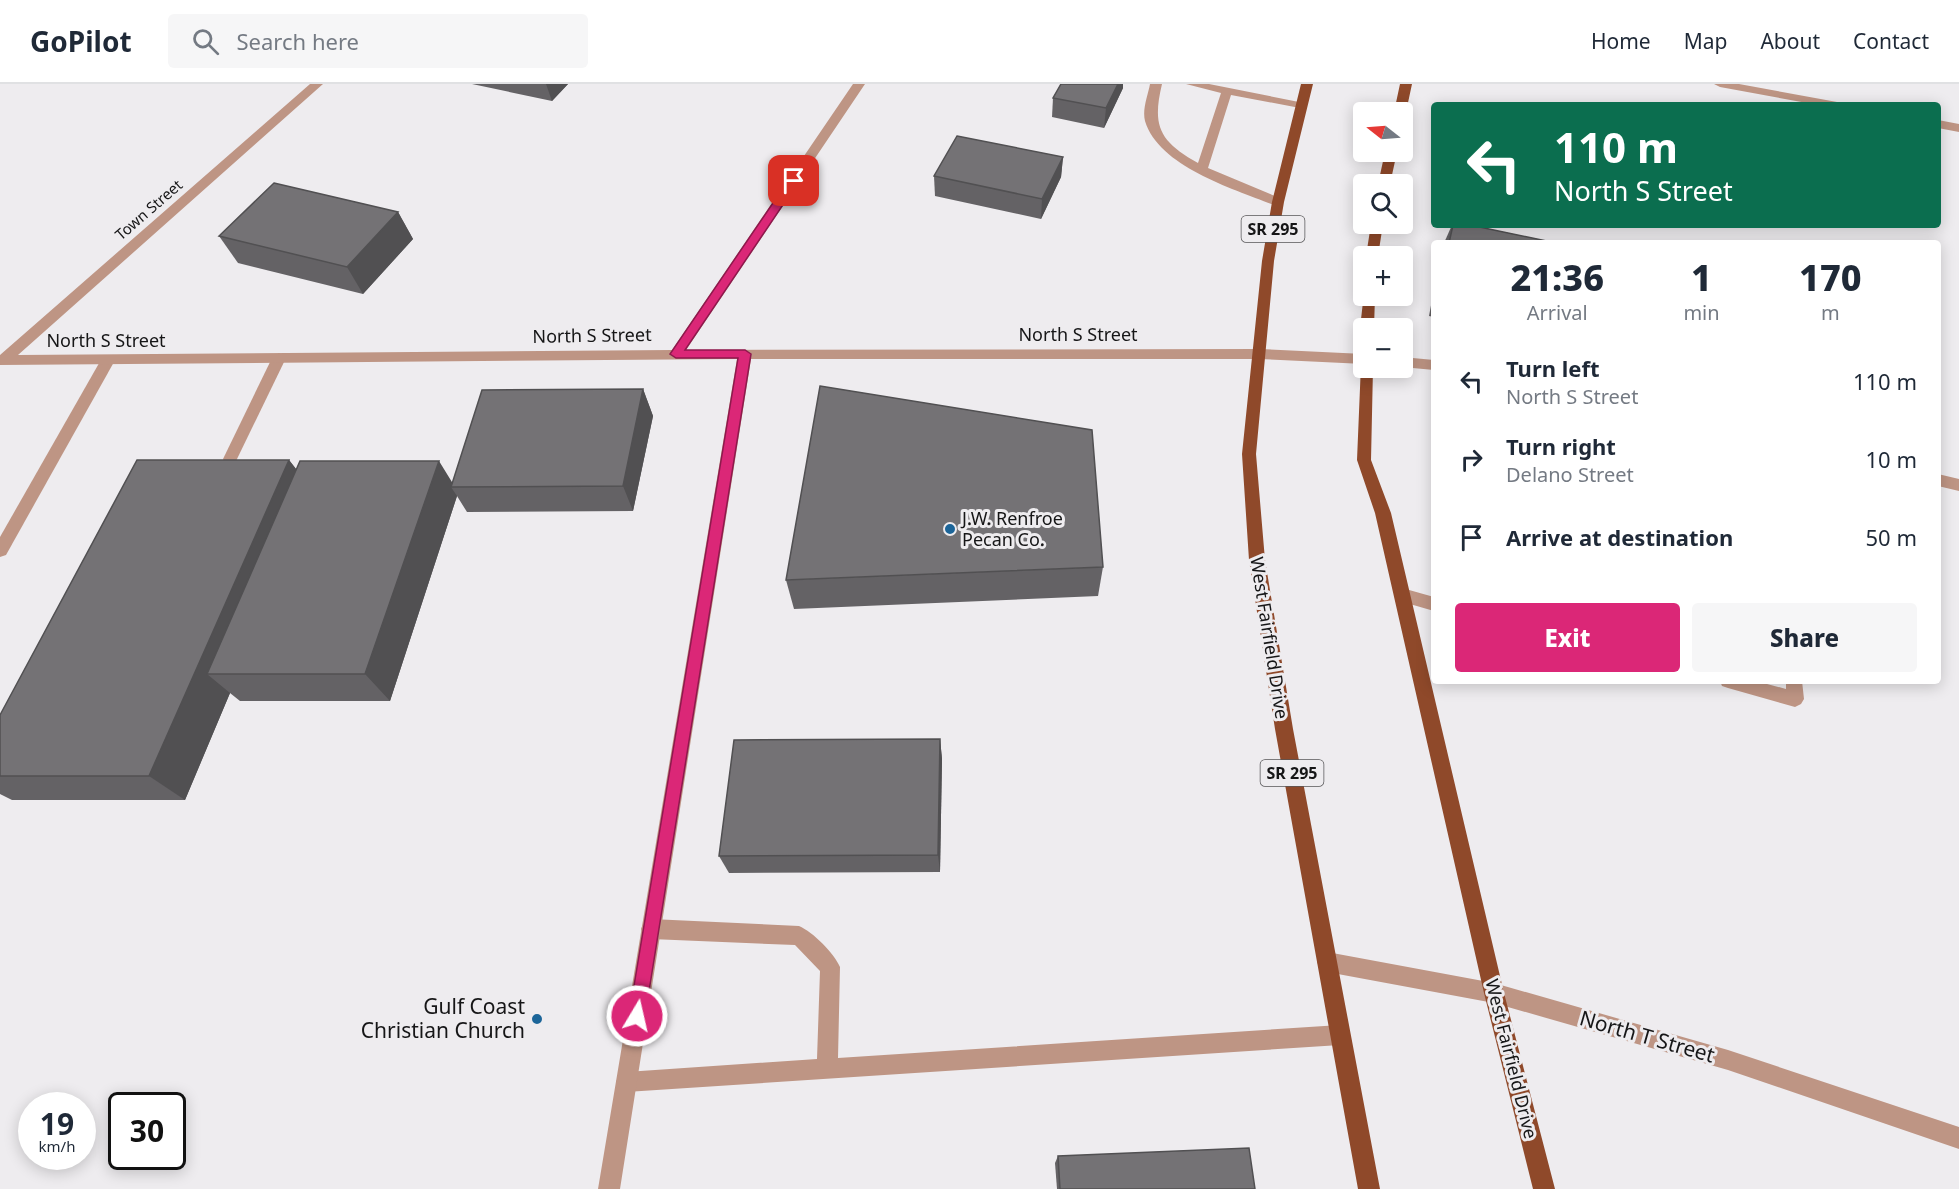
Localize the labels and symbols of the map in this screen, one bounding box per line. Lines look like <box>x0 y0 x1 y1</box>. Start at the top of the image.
north arrow <box>1353 102 1413 162</box>
pin <box>768 155 819 206</box>
street label: Town Street <box>110 174 187 244</box>
road number: SR 295 <box>1242 216 1304 242</box>
street label: North S Street <box>532 322 652 348</box>
street label: North S Street <box>1018 322 1138 346</box>
street label: North S Street <box>46 328 166 352</box>
place label: J.W. Renfroe Pecan Co. <box>960 506 1063 551</box>
marker: J.W. Renfroe Pecan Co. <box>943 522 957 536</box>
street label: West Fairfield Drive <box>1245 555 1295 721</box>
road number: SR 295 <box>1260 760 1324 786</box>
street label: West Fairfield Drive <box>1481 976 1543 1141</box>
position arrow <box>605 984 669 1048</box>
place label: Gulf Coast Christian Church <box>361 992 525 1044</box>
street label: North T Street <box>1577 1003 1718 1069</box>
marker: Gulf Coast Christian Church <box>530 1012 544 1026</box>
speed limit sign: 30 <box>108 1092 186 1170</box>

